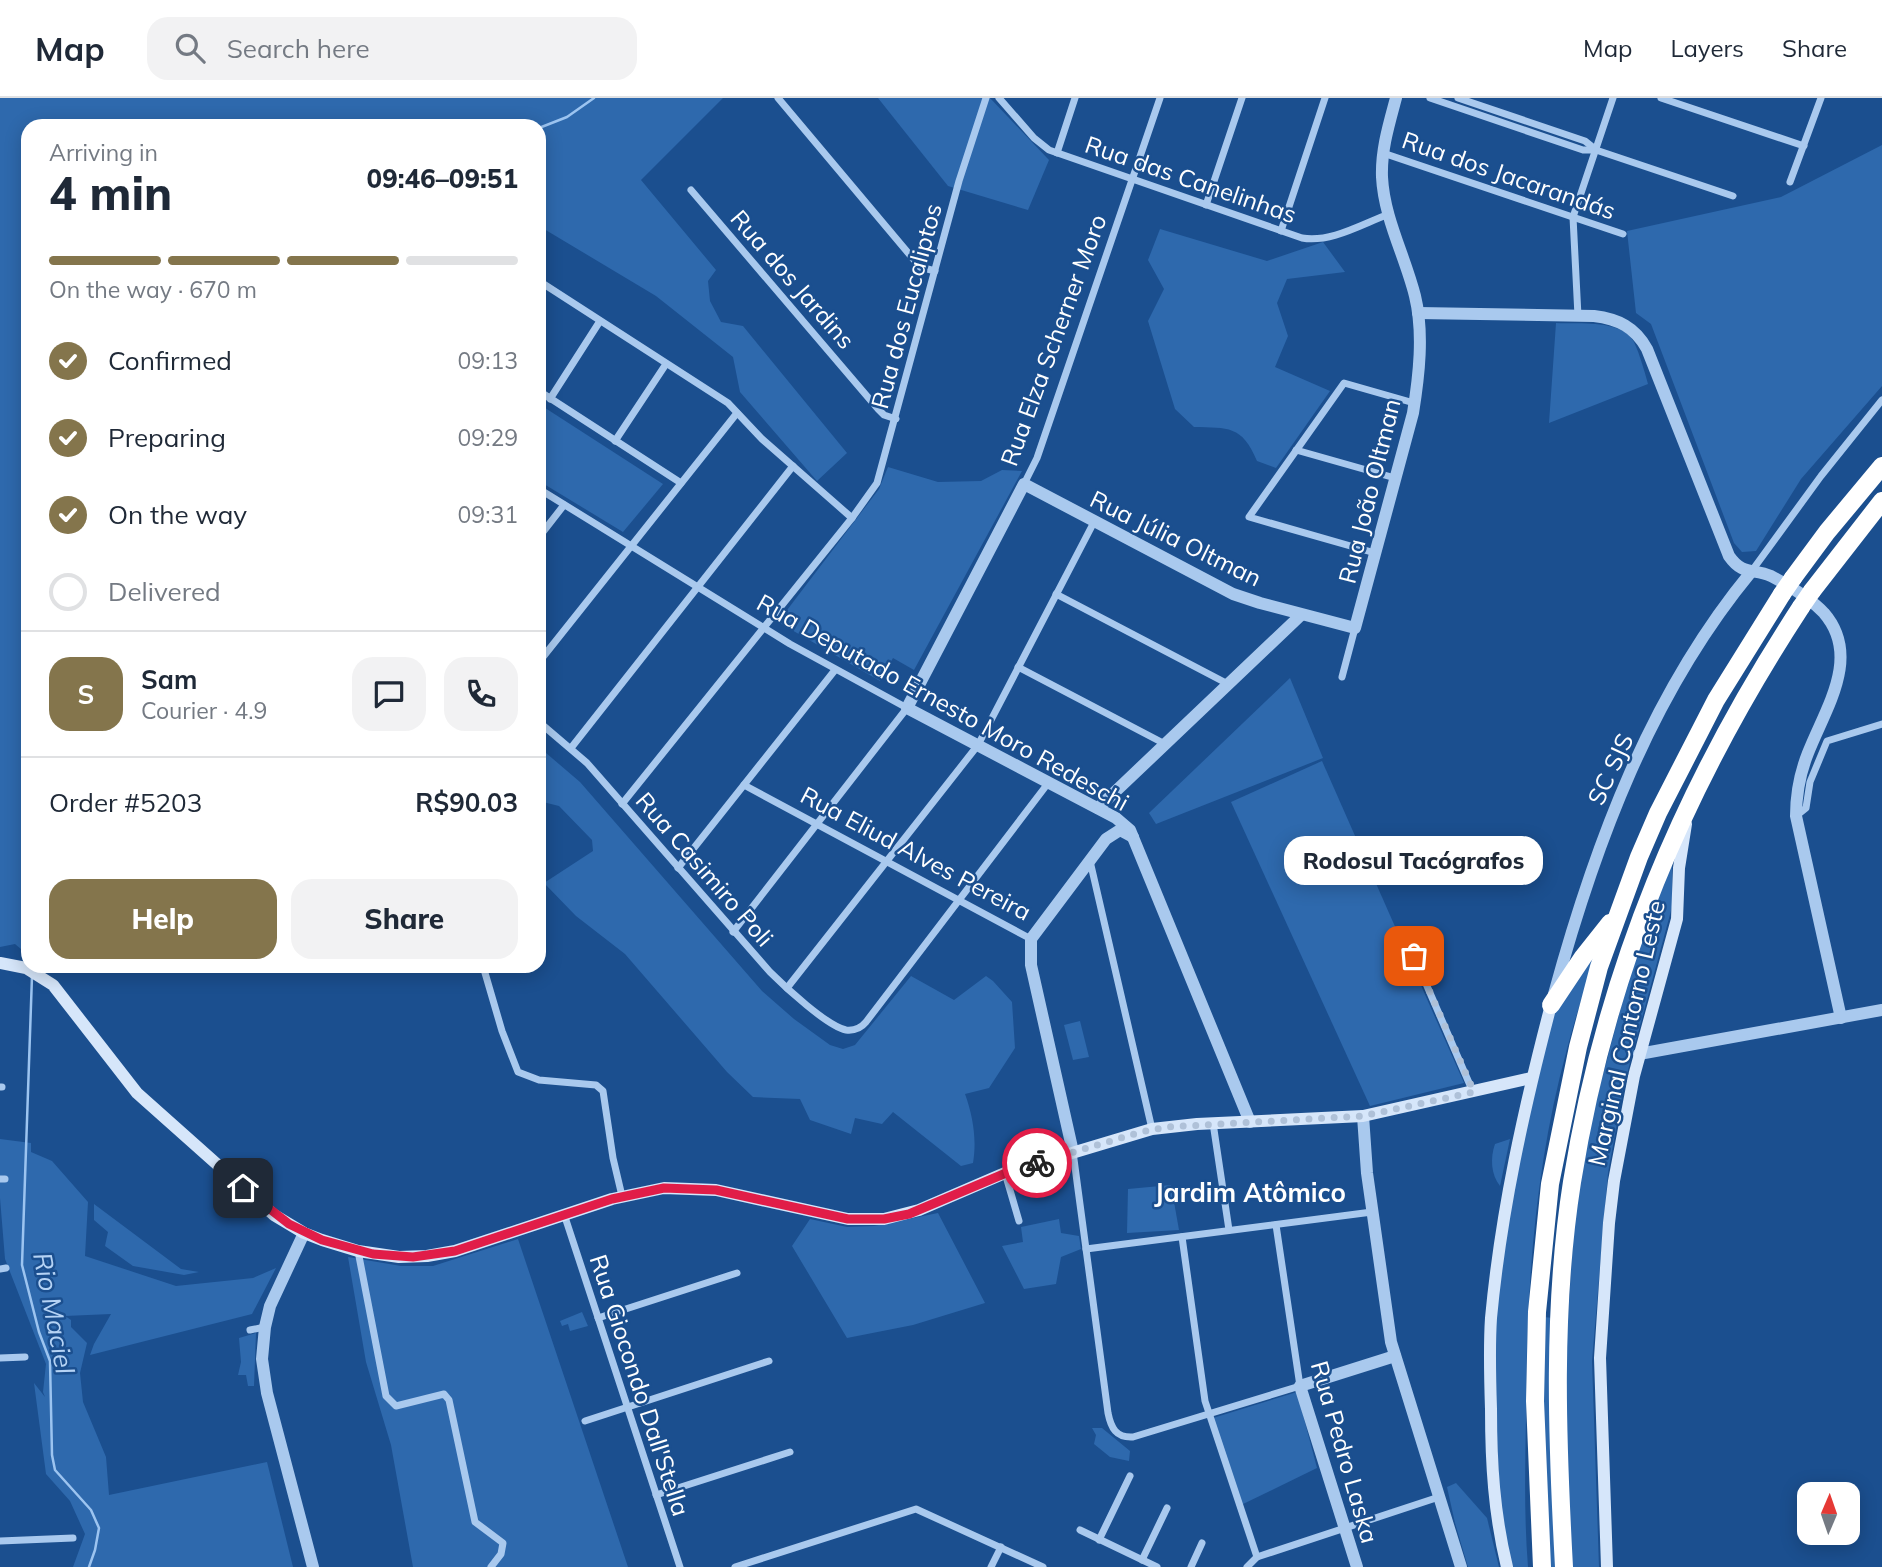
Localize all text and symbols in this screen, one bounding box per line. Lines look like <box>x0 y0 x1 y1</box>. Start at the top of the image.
search box <box>147 17 637 80</box>
text: Map <box>35 28 105 69</box>
icon: search <box>171 29 209 67</box>
text: Search here <box>227 32 370 65</box>
text: Map <box>1583 33 1632 63</box>
text: Layers <box>1670 33 1744 63</box>
text: Share <box>1782 33 1847 63</box>
street label: Rua dos Jacarandás <box>1398 124 1620 226</box>
street label: Rua das Canelinhas <box>1081 129 1301 229</box>
text: Arriving in <box>49 138 158 167</box>
text: 09:46–09:51 <box>367 162 518 195</box>
text: 4 min <box>49 164 172 222</box>
street label: Rua dos Eucaliptos <box>864 200 948 412</box>
street label: Rua dos Jardins <box>724 203 862 355</box>
street label: Rua Elza Scherner Moro <box>994 210 1112 470</box>
text: On the way · 670 m <box>49 275 257 304</box>
icon: check <box>49 342 87 380</box>
text: Confirmed <box>108 344 232 377</box>
text: 09:13 <box>458 346 518 375</box>
street label: Rua João Oltman <box>1332 396 1406 586</box>
icon: check <box>49 419 87 457</box>
text: Preparing <box>108 421 226 454</box>
text: 09:29 <box>458 423 518 452</box>
street label: Rua Júlia Oltman <box>1085 483 1267 593</box>
icon: check <box>49 496 87 534</box>
text: On the way <box>108 498 247 531</box>
text: 09:31 <box>458 500 518 529</box>
text: Delivered <box>108 575 221 608</box>
street label: Rua Deputado Ernesto Moro Redeschi <box>752 587 1134 817</box>
button: chat <box>352 657 426 731</box>
button: phone <box>444 657 518 731</box>
text: Sam <box>141 663 197 696</box>
text: S <box>78 678 94 711</box>
text: Courier · 4.9 <box>141 696 267 725</box>
street label: SC SJS <box>1581 729 1639 809</box>
street label: Rua Eliud Alves Pereira <box>796 779 1036 927</box>
text: Order #5203 <box>49 786 202 819</box>
text: R$90.03 <box>415 786 518 819</box>
street label: Rua Casimiro Poli <box>630 786 780 952</box>
callout: Rodosul Tacógrafos <box>1284 837 1544 886</box>
text: Rodosul Tacógrafos <box>1303 846 1524 875</box>
button: Help <box>49 879 277 959</box>
button: Share <box>291 879 518 959</box>
street label: Marginal Contorno Leste <box>1581 897 1671 1169</box>
pin <box>1384 926 1444 986</box>
icon: bag <box>1395 937 1433 975</box>
courier <box>1002 1128 1072 1198</box>
icon: bike <box>1018 1144 1056 1182</box>
pin <box>213 1158 273 1218</box>
icon: home <box>224 1169 262 1207</box>
district label: Jardim Atômico <box>1154 1176 1346 1209</box>
water label: Rio Maciel <box>26 1249 82 1377</box>
street label: Rua Giocondo Dall'Stella <box>584 1251 696 1519</box>
street label: Rua Pedro Laska <box>1305 1357 1385 1547</box>
north arrow <box>1797 1482 1860 1545</box>
map controls <box>1797 1482 1860 1545</box>

